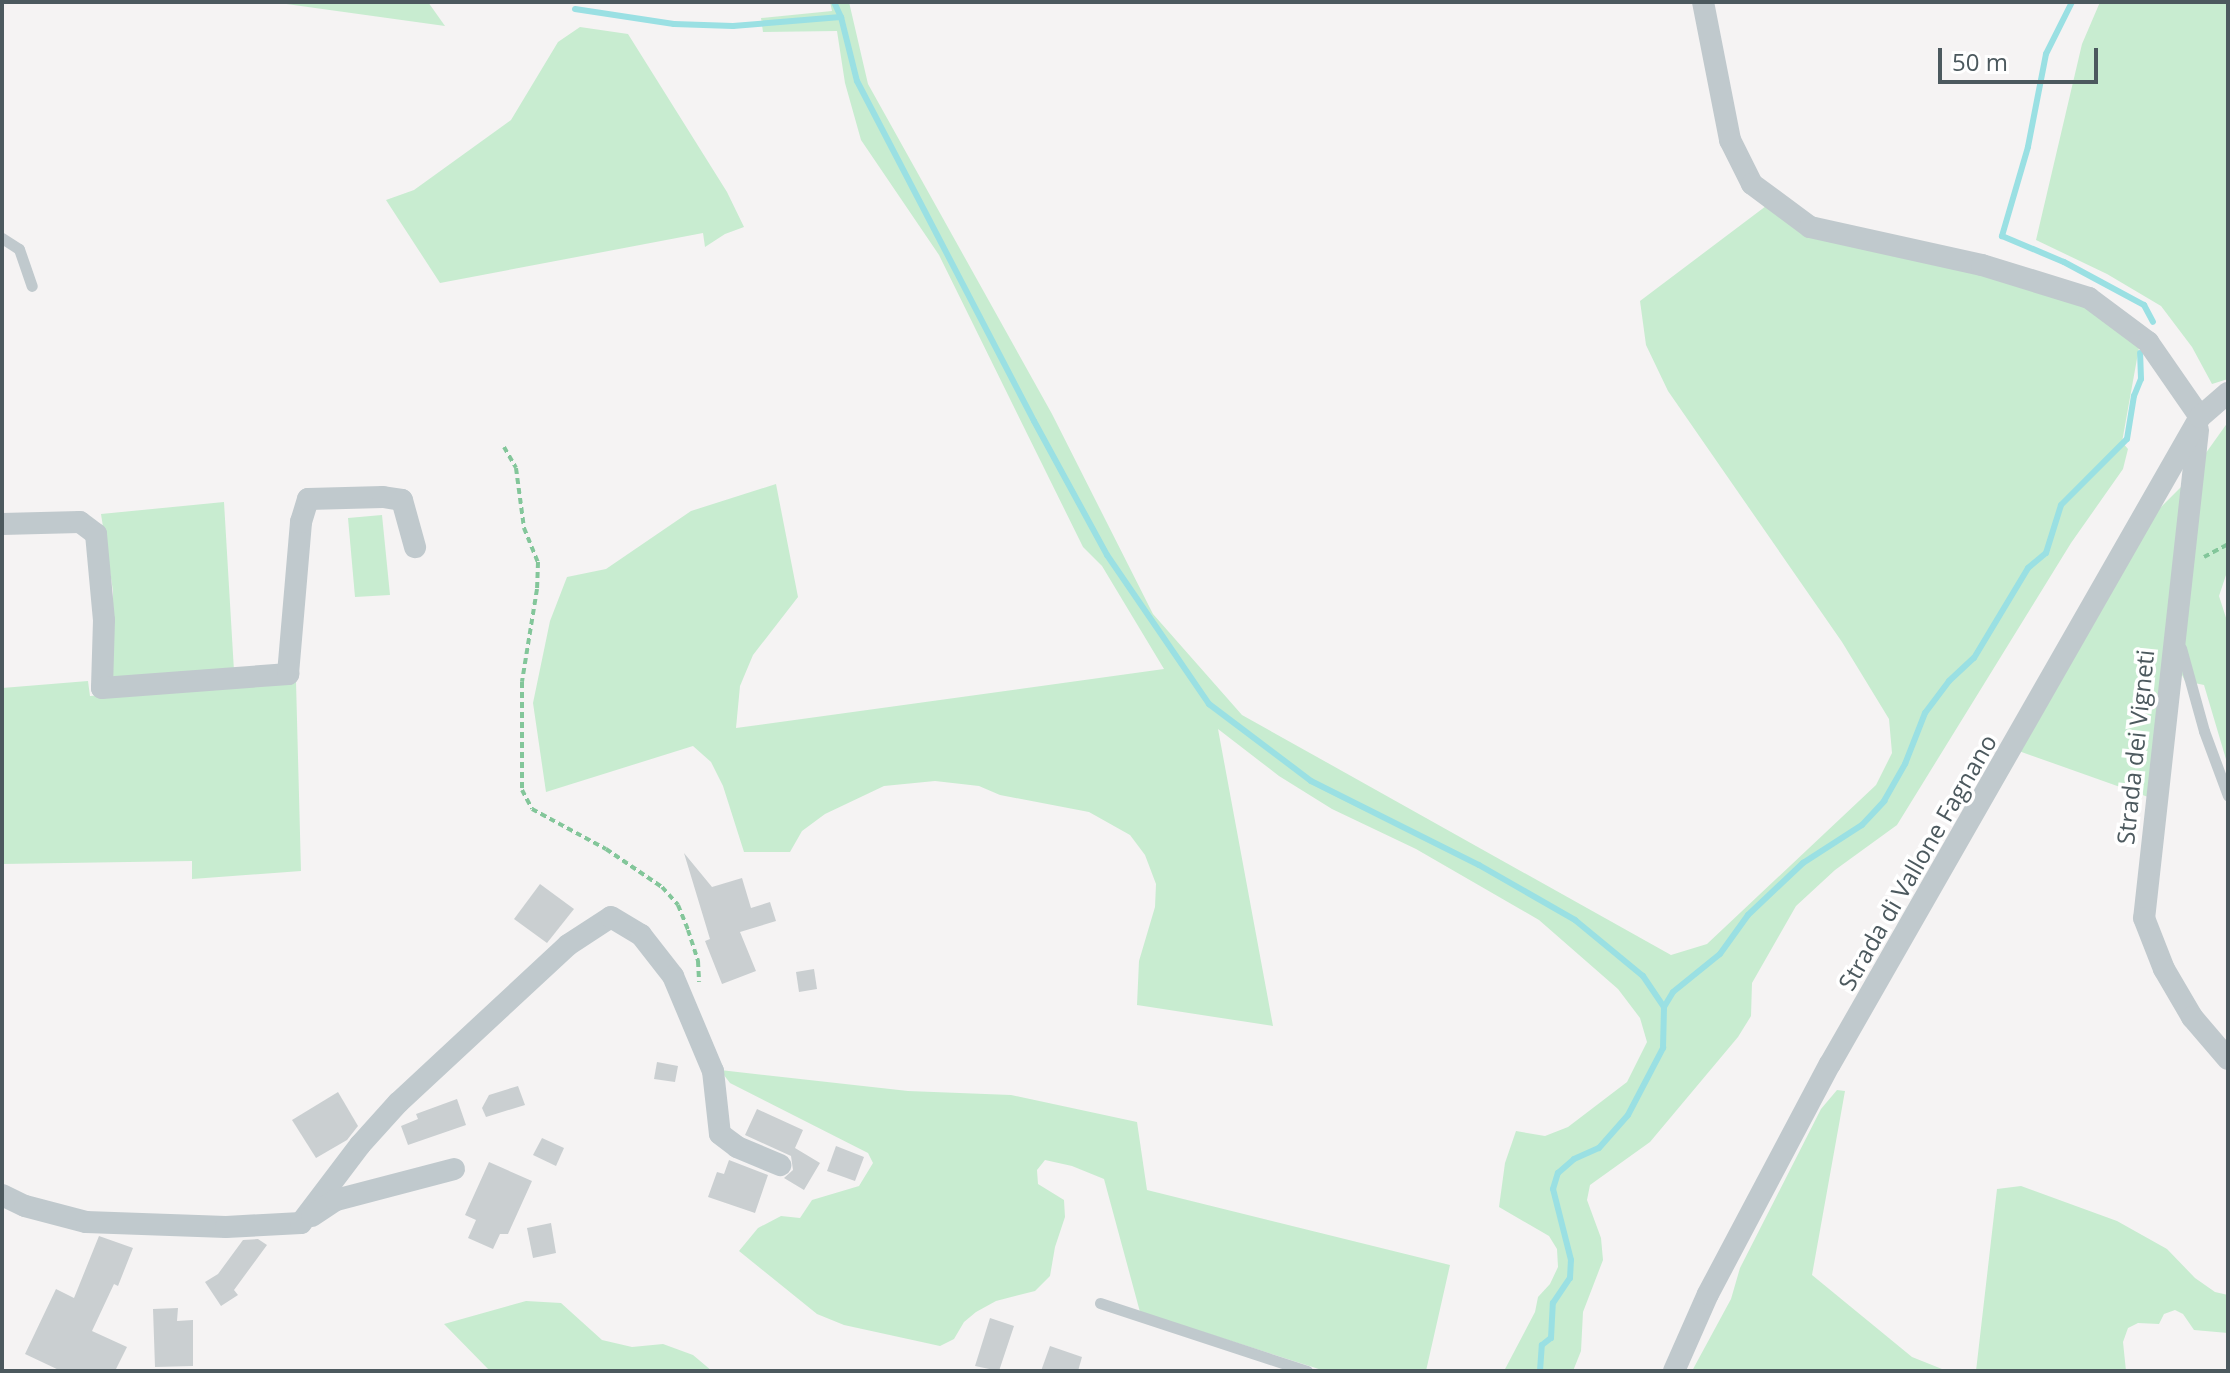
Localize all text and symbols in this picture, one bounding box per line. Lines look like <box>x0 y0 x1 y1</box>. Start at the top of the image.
scale bar <box>1942 32 2102 82</box>
text: 50 m <box>1952 45 2008 78</box>
street label: Strada dei Vigneti <box>2110 648 2160 846</box>
street label: Strada di Vallone Fagnano <box>1832 729 2002 995</box>

